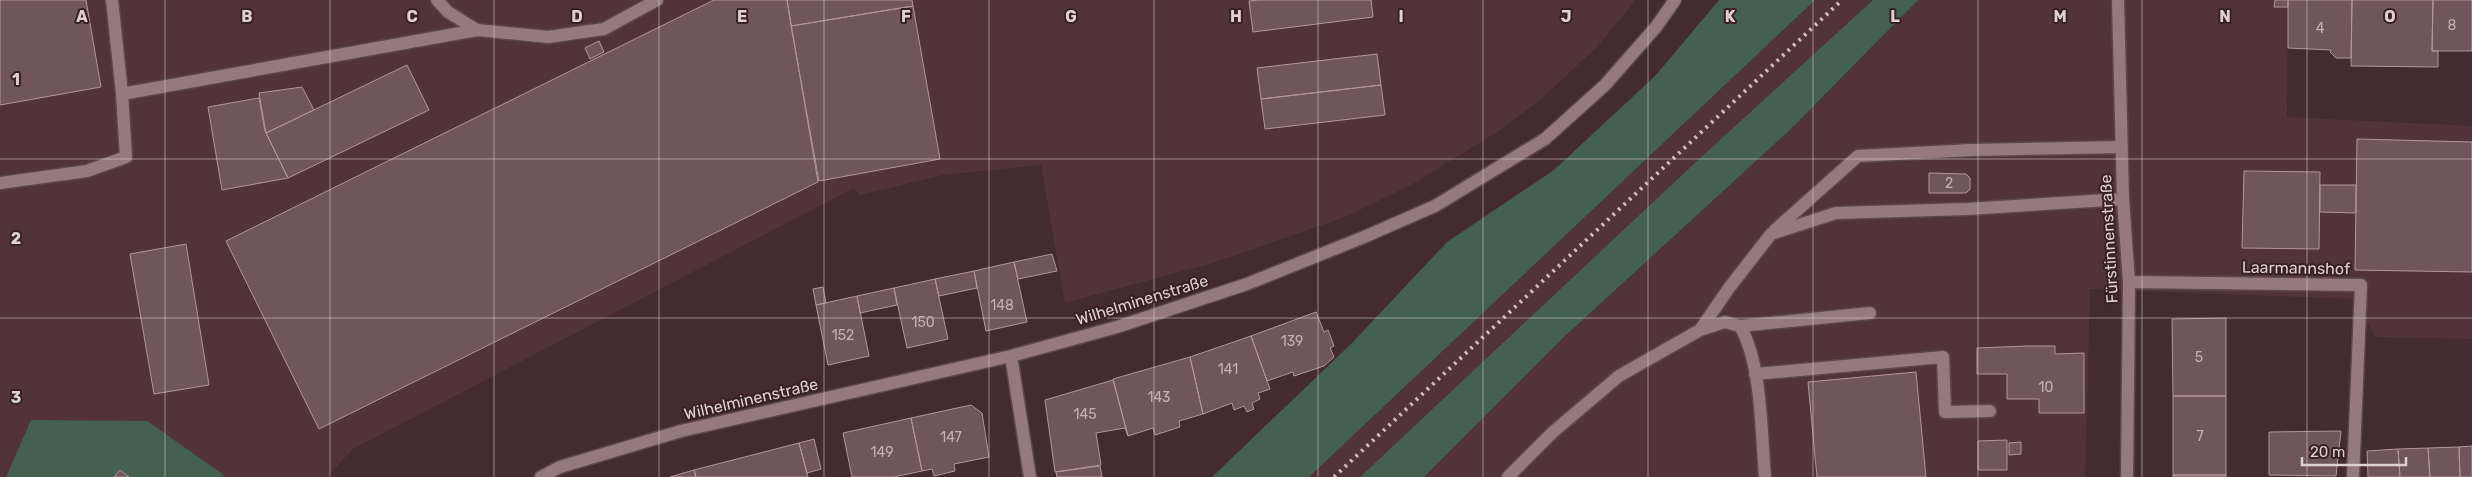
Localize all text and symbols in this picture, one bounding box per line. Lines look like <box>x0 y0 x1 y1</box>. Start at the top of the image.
text: A <box>76 7 88 26</box>
text: B <box>241 7 253 26</box>
text: C <box>406 7 418 26</box>
text: D <box>571 7 583 26</box>
text: E <box>737 7 747 26</box>
text: F <box>901 7 911 26</box>
text: G <box>1065 7 1077 26</box>
text: H <box>1230 7 1242 26</box>
text: I <box>1398 7 1404 26</box>
text: J <box>1561 7 1571 26</box>
text: K <box>1725 7 1736 26</box>
text: L <box>1890 7 1900 26</box>
text: M <box>2053 7 2067 26</box>
text: N <box>2219 7 2231 26</box>
text: O <box>2384 7 2396 26</box>
house number: 8 <box>2448 17 2457 34</box>
house number: 4 <box>2316 20 2325 37</box>
text: 1 <box>12 70 20 89</box>
street label: Fürstinnenstraße <box>2096 174 2122 304</box>
house number: 2 <box>1945 175 1953 192</box>
text: 2 <box>11 229 21 248</box>
street label: Laarmannshof <box>2242 258 2351 278</box>
street label: Wilhelminenstraße <box>1074 271 1210 329</box>
house number: 148 <box>990 297 1014 314</box>
house number: 150 <box>911 314 935 331</box>
house number: 152 <box>832 327 854 344</box>
house number: 139 <box>1281 333 1303 350</box>
house number: 5 <box>2195 349 2203 366</box>
house number: 141 <box>1218 361 1238 378</box>
street label: Wilhelminenstraße <box>682 374 820 424</box>
house number: 10 <box>2039 379 2054 396</box>
text: 3 <box>11 388 21 407</box>
house number: 143 <box>1147 389 1171 406</box>
house number: 145 <box>1073 406 1097 423</box>
house number: 7 <box>2196 428 2204 445</box>
house number: 147 <box>940 429 962 446</box>
scale bar <box>2302 434 2406 466</box>
text: 20 m <box>2310 443 2345 461</box>
house number: 149 <box>871 444 893 461</box>

